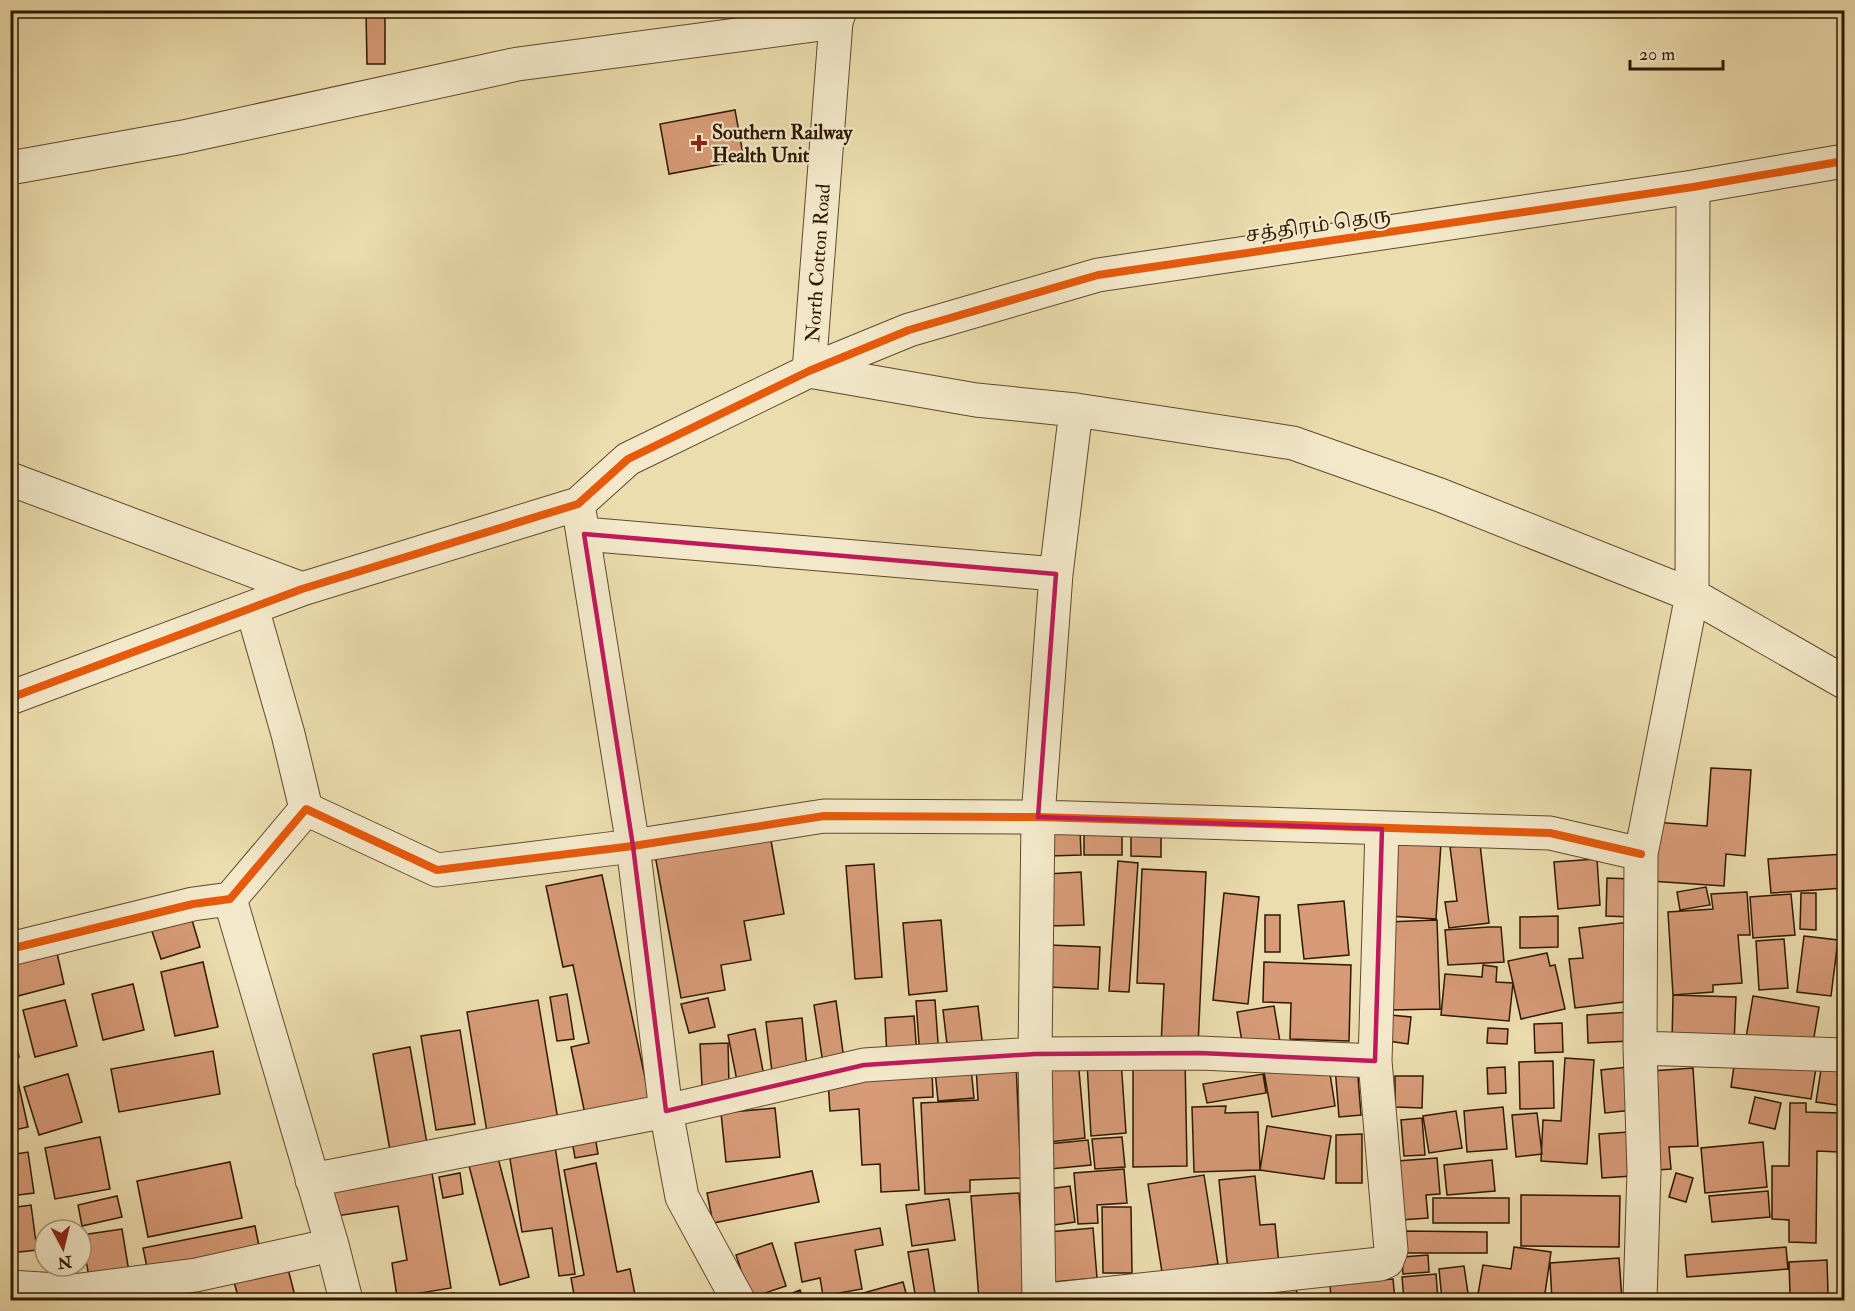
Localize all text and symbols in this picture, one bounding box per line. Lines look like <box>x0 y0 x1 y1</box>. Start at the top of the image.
scale bar <box>1630 33 1723 71</box>
text: 20 m <box>1639 43 1675 66</box>
place label: Southern Railway Health Unit <box>712 120 853 168</box>
marker: Southern Railway Health Unit <box>690 134 708 152</box>
street label: North Cotton Road <box>800 183 836 343</box>
street label: சத்திரம் தெரு <box>1244 202 1392 249</box>
north arrow <box>33 1218 93 1278</box>
text: N <box>56 1251 74 1273</box>

